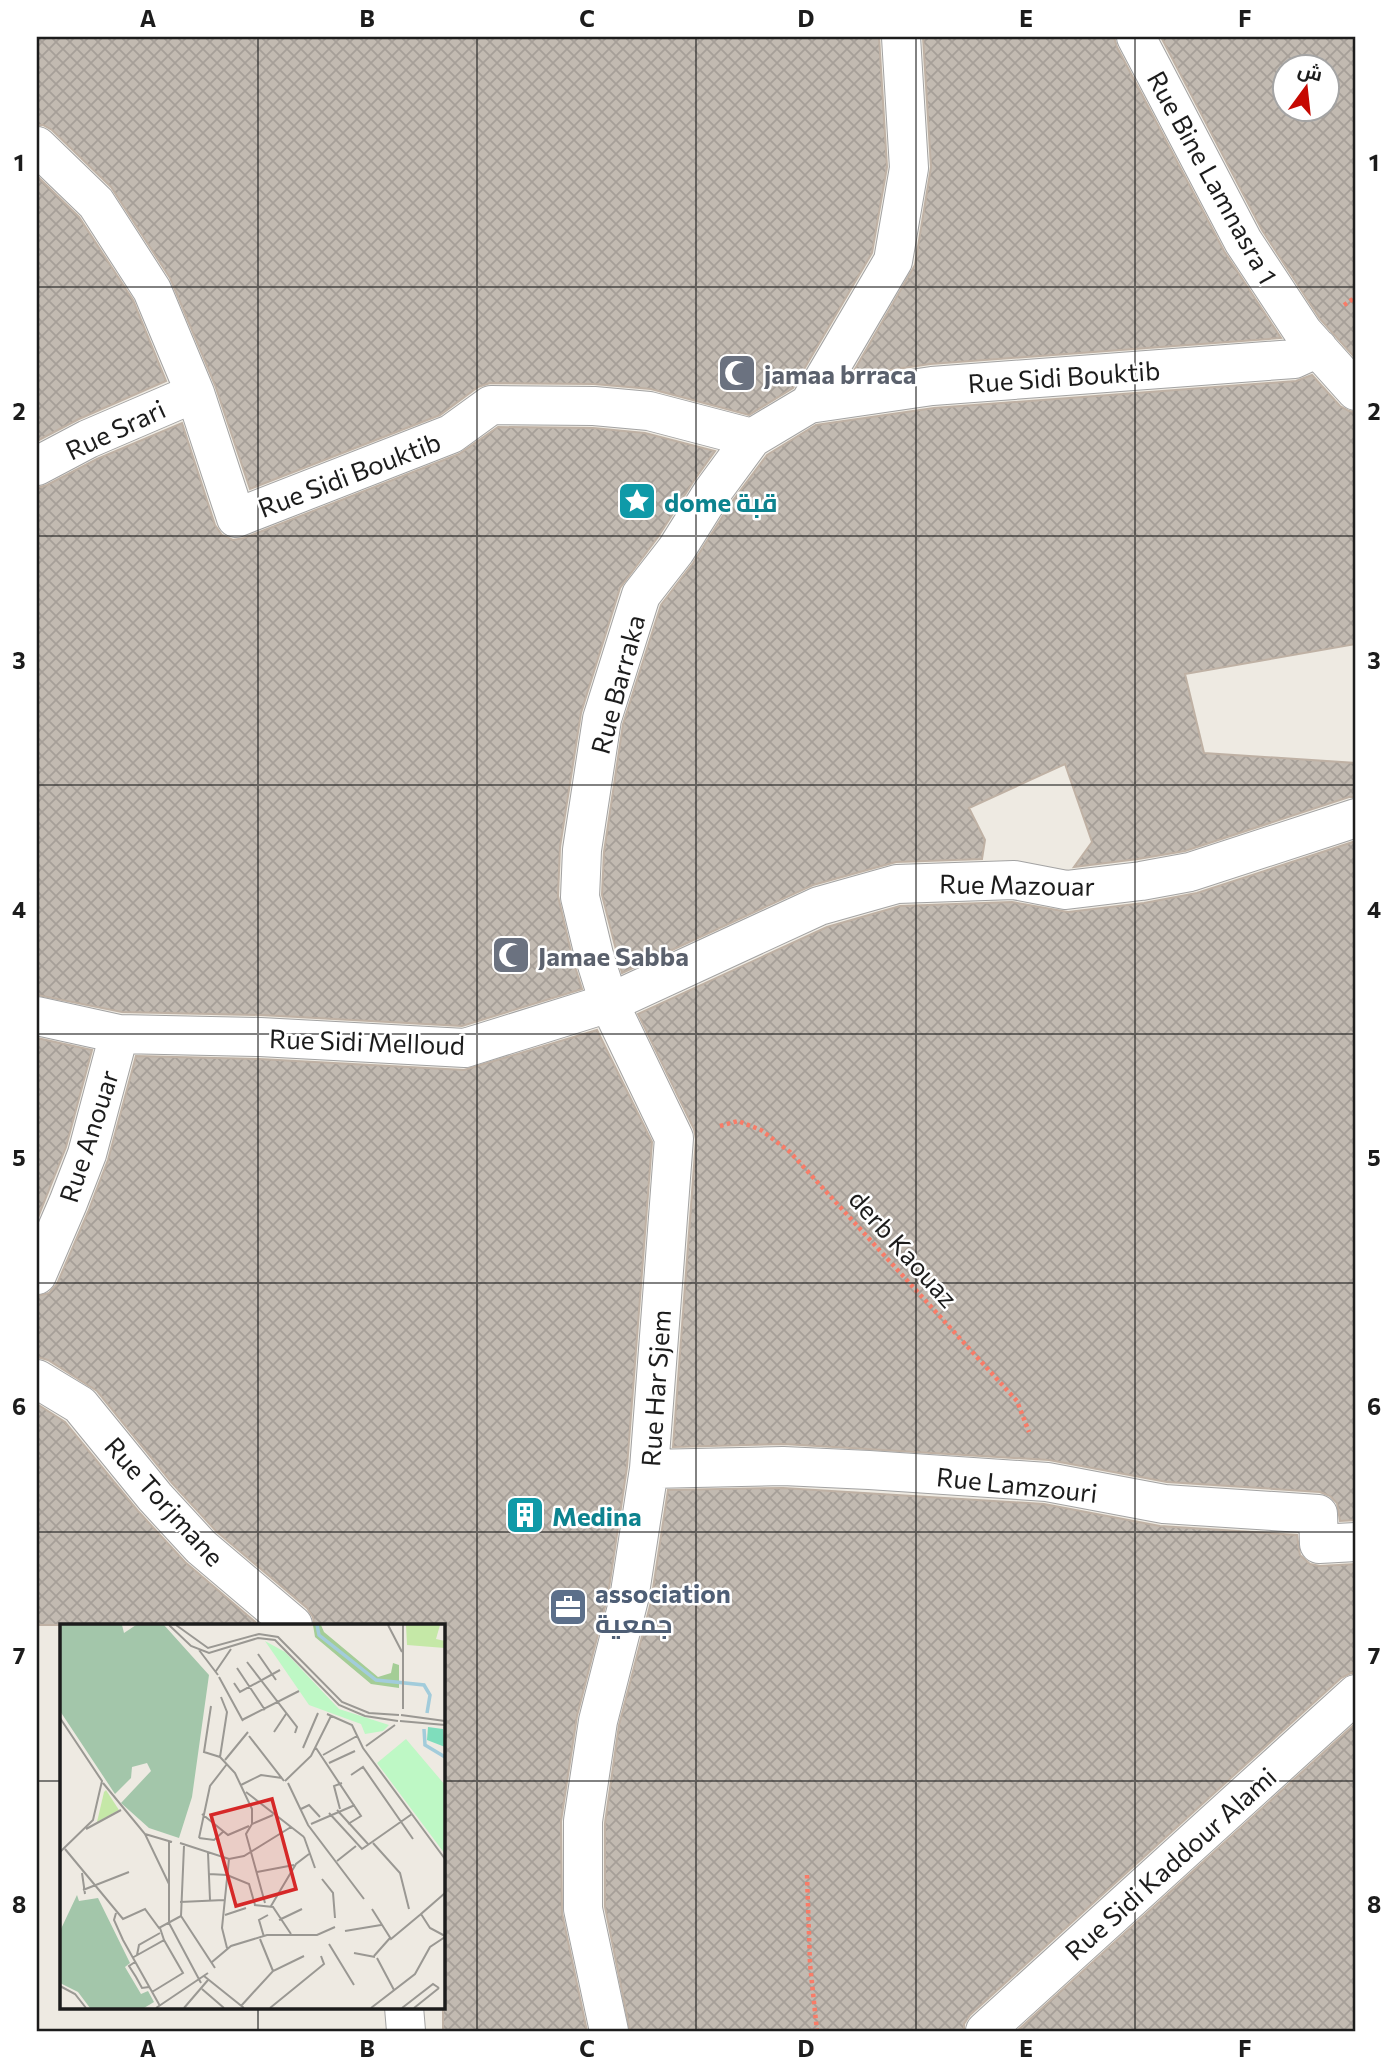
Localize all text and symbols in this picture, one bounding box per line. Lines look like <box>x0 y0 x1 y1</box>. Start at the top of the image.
text: A <box>140 4 157 32</box>
text: B <box>359 4 375 32</box>
text: C <box>579 4 595 32</box>
text: D <box>798 4 815 32</box>
text: E <box>1019 4 1033 32</box>
text: F <box>1238 4 1252 32</box>
north arrow <box>1270 52 1340 122</box>
text: ش <box>1296 57 1325 86</box>
street label: Rue Bine Lamnasra 1 <box>1142 65 1284 289</box>
text: 1 <box>14 148 24 176</box>
text: 1 <box>1369 148 1379 176</box>
mosque icon: jamaa brraca <box>716 352 758 394</box>
street label: Rue Sidi Bouktib <box>967 354 1161 398</box>
place label: jamaa brraca <box>763 358 917 389</box>
street label: Rue Srari <box>60 392 170 466</box>
text: 2 <box>12 397 26 425</box>
text: 2 <box>1367 397 1381 425</box>
street label: Rue Sidi Bouktib <box>253 425 445 523</box>
place icon: dome قبة <box>616 480 658 522</box>
place label: dome قبة <box>664 486 778 518</box>
street label: Rue Barraka <box>584 611 650 757</box>
text: 3 <box>12 646 26 674</box>
text: 3 <box>1367 646 1381 674</box>
street label: Rue Mazouar <box>939 867 1095 901</box>
text: 4 <box>12 895 26 923</box>
text: 4 <box>1367 895 1381 923</box>
mosque icon: Jamae Sabba <box>490 934 532 976</box>
place label: Jamae Sabba <box>538 940 689 971</box>
street label: Rue Sidi Melloud <box>269 1022 465 1060</box>
street label: Rue Anouar <box>52 1066 124 1206</box>
text: 5 <box>12 1143 26 1171</box>
text: 5 <box>1367 1143 1381 1171</box>
street label: derb Kaouaz <box>843 1183 965 1313</box>
street label: Rue Har Sjem <box>634 1308 676 1468</box>
text: 6 <box>12 1392 26 1420</box>
text: 6 <box>1367 1392 1381 1420</box>
street label: Rue Torjmane <box>99 1430 231 1572</box>
street label: Rue Lamzouri <box>935 1460 1099 1508</box>
building icon: Medina <box>504 1494 546 1536</box>
place label: Medina <box>552 1500 642 1531</box>
place label: association جمعية <box>595 1577 731 1639</box>
office icon: association جمعية <box>547 1586 589 1628</box>
inset map <box>60 1624 444 2008</box>
text: 7 <box>13 1641 25 1669</box>
text: 7 <box>1368 1641 1380 1669</box>
street label: Rue Sidi Kaddour Alami <box>1058 1760 1282 1966</box>
text: 8 <box>12 1890 26 1918</box>
text: 8 <box>1367 1890 1381 1918</box>
text: A <box>140 2034 157 2062</box>
text: B <box>359 2034 375 2062</box>
text: C <box>579 2034 595 2062</box>
text: D <box>798 2034 815 2062</box>
text: E <box>1019 2034 1033 2062</box>
text: F <box>1238 2034 1252 2062</box>

